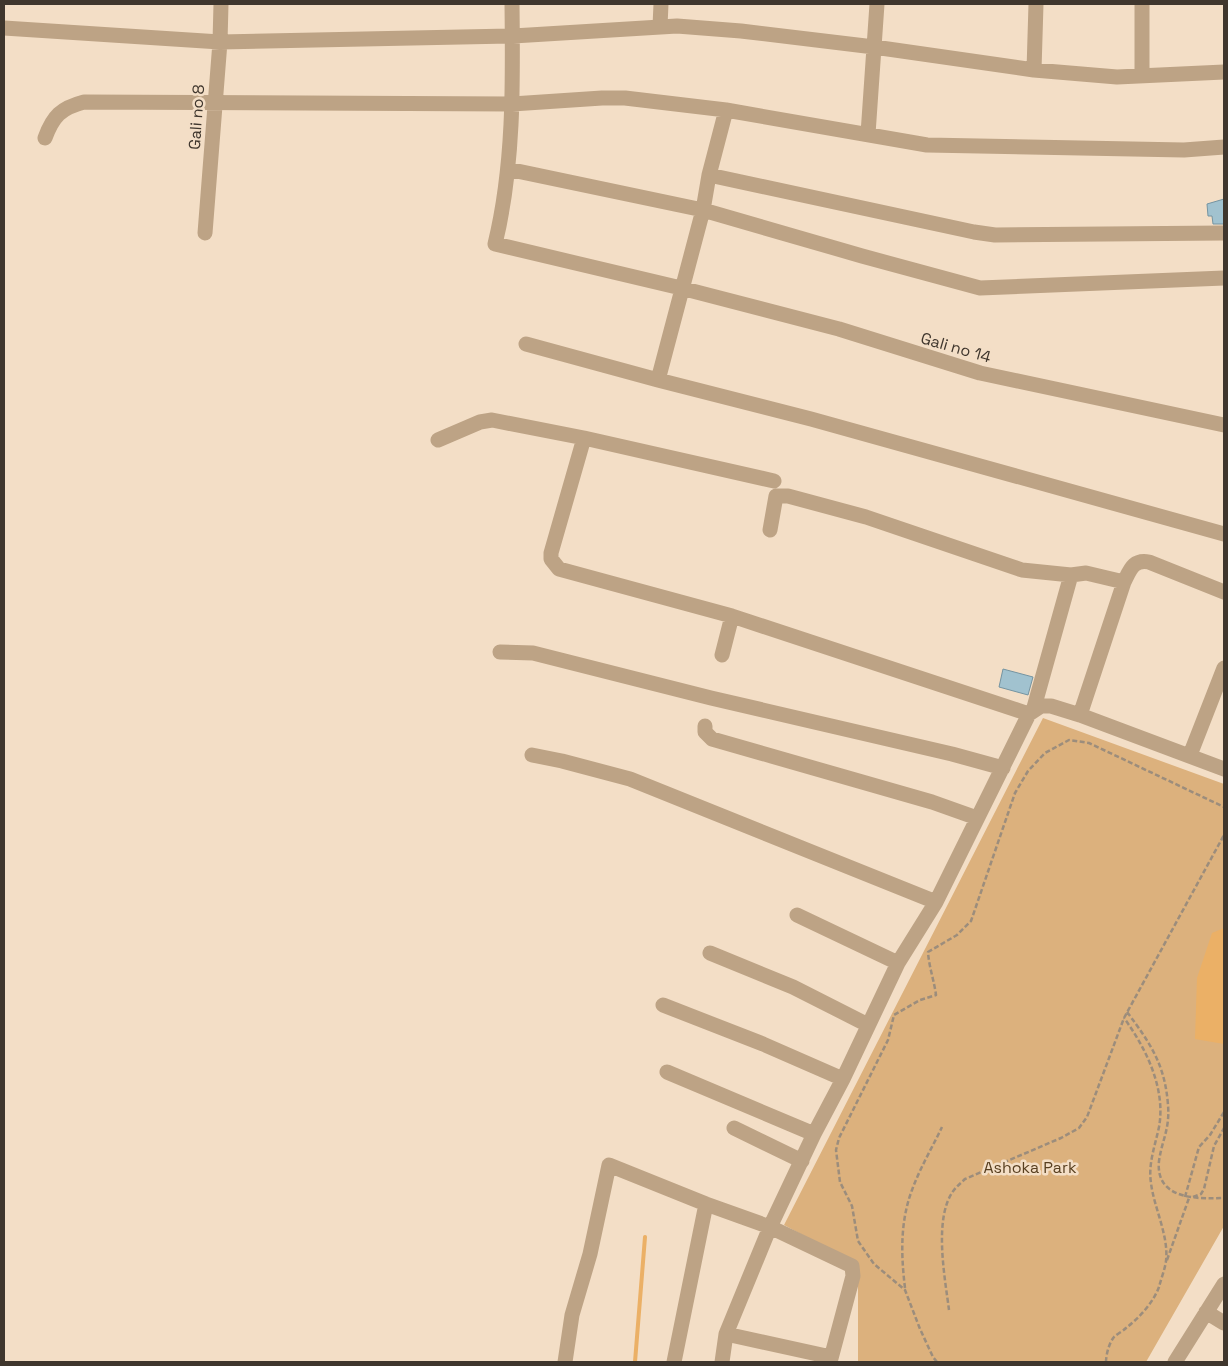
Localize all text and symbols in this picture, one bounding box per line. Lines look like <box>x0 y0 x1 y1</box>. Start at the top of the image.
street label: Gali no 8 <box>184 84 209 150</box>
street label: Gali no 14 <box>918 327 993 368</box>
park label: Ashoka Park <box>983 1157 1077 1178</box>

